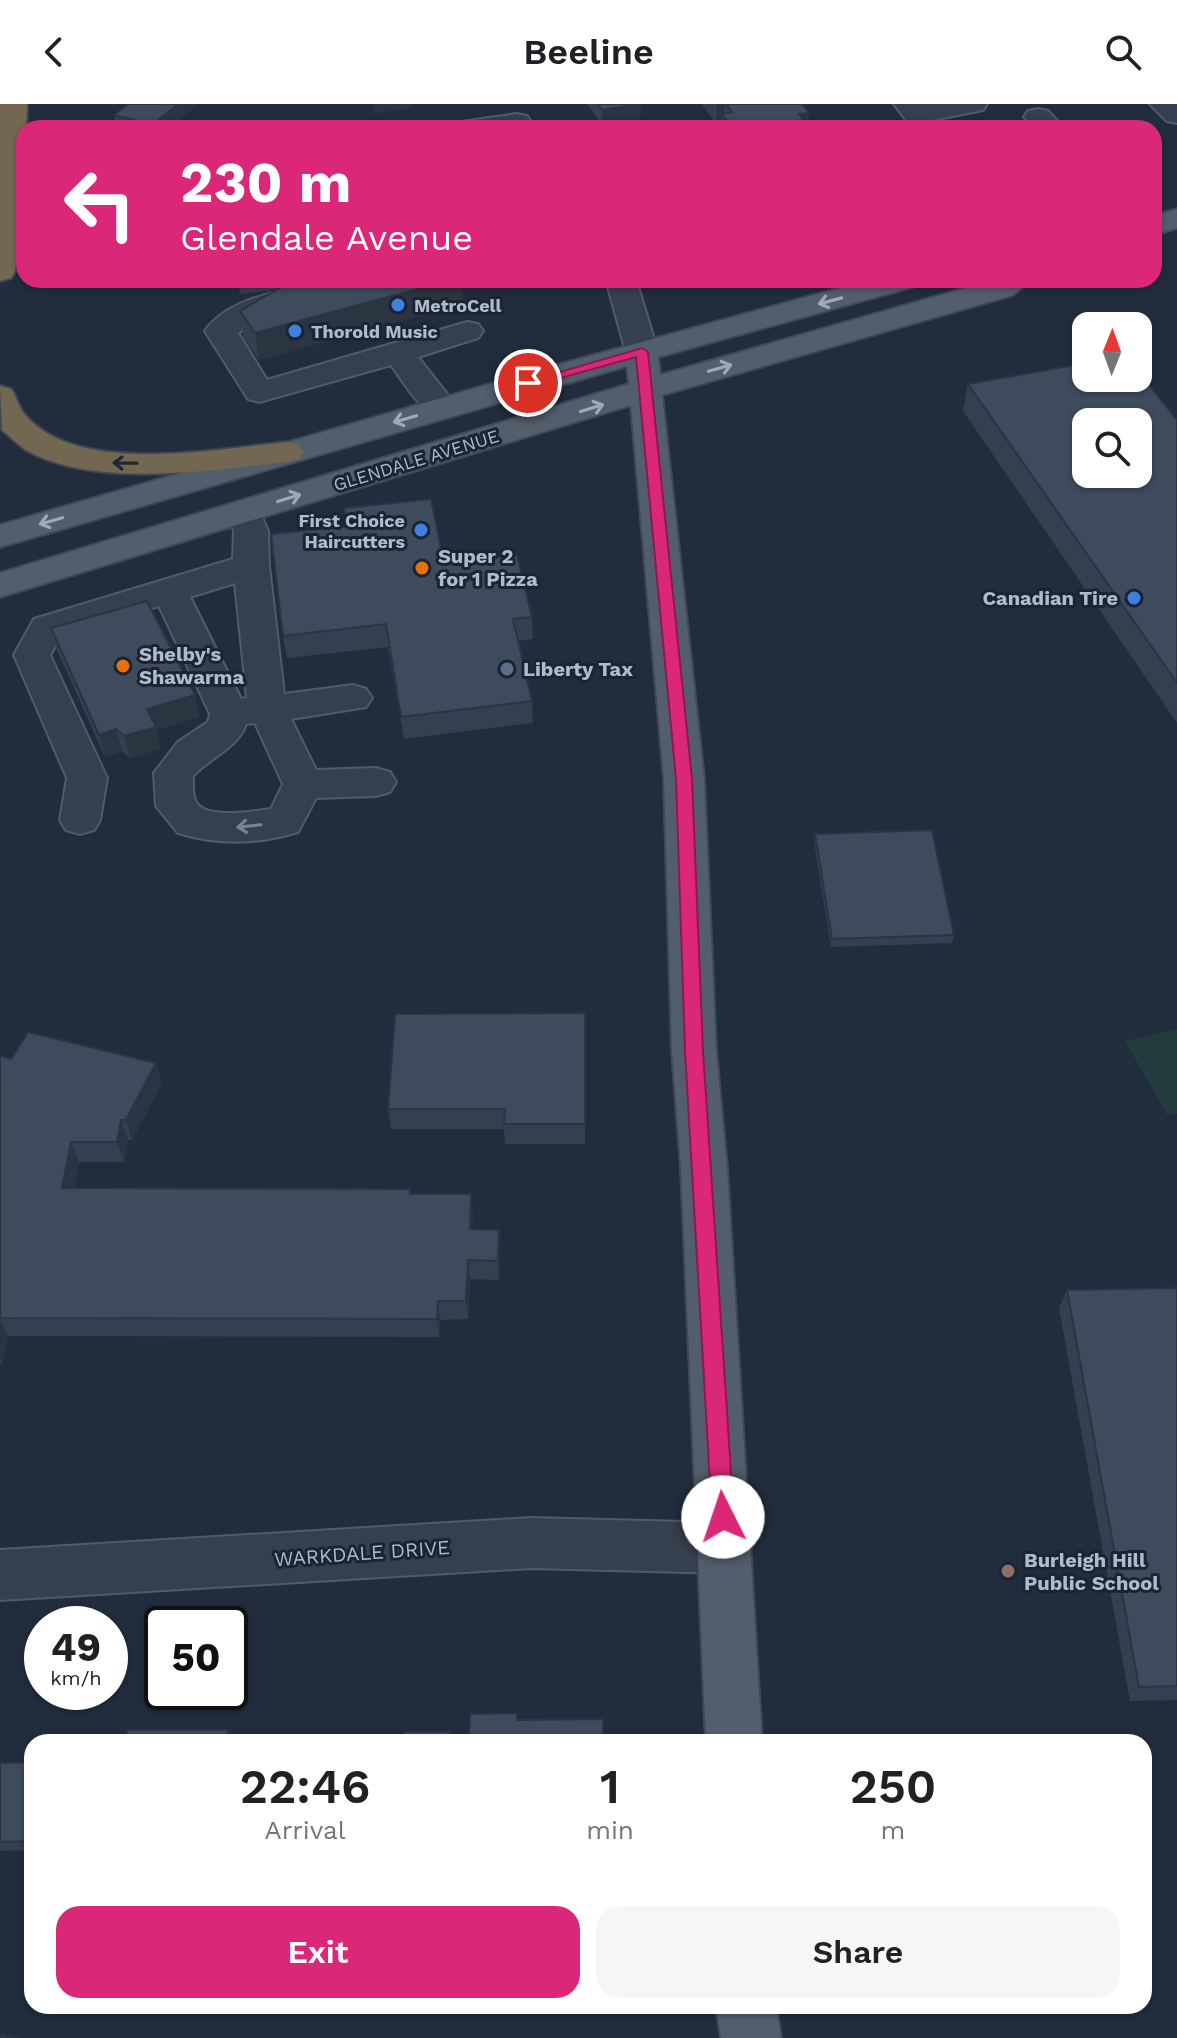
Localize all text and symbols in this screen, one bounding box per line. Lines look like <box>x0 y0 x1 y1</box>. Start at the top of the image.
icon: back <box>32 30 76 74</box>
icon: search <box>1101 30 1145 74</box>
text: Beeline <box>523 31 654 73</box>
text: 230 m <box>180 150 351 216</box>
icon: left <box>48 152 152 256</box>
text: Glendale Avenue <box>180 217 473 259</box>
one-way arrow <box>817 294 843 309</box>
place label: MetroCell <box>414 295 501 316</box>
marker: MetroCell <box>389 296 407 314</box>
north arrow <box>1072 312 1152 392</box>
map controls <box>1072 312 1152 488</box>
place label: Thorold Music <box>311 321 438 342</box>
marker: Thorold Music <box>286 322 304 340</box>
pin <box>494 349 562 417</box>
one-way arrow <box>706 360 732 375</box>
icon: arrive <box>506 361 550 405</box>
one-way arrow <box>579 400 604 414</box>
button: search <box>1072 408 1152 488</box>
one-way arrow <box>393 412 419 427</box>
street label: GLENDALE AVENUE <box>331 425 501 495</box>
one-way arrow <box>112 455 139 471</box>
one-way arrow <box>276 490 302 505</box>
place label: First Choice Haircutters <box>298 510 405 552</box>
one-way arrow <box>38 514 64 529</box>
marker: First Choice Haircutters <box>412 521 430 539</box>
place label: Super 2 for 1 Pizza <box>438 544 538 591</box>
marker: Super 2 for 1 Pizza <box>413 559 431 577</box>
place label: Canadian Tire <box>983 586 1118 610</box>
marker: Canadian Tire <box>1125 589 1143 607</box>
place label: Shelby's Shawarma <box>139 642 244 689</box>
marker: Shelby's Shawarma <box>114 657 132 675</box>
place label: Liberty Tax <box>523 657 633 681</box>
marker: Liberty Tax <box>498 660 516 678</box>
one-way arrow <box>236 819 263 834</box>
position arrow <box>681 1475 765 1559</box>
street label: WARKDALE DRIVE <box>273 1535 451 1571</box>
place label: Burleigh Hill Public School <box>1024 1548 1159 1595</box>
marker: Burleigh Hill Public School <box>999 1562 1017 1580</box>
speed limit sign: 50 <box>144 1606 248 1710</box>
text: 49 <box>51 1624 101 1671</box>
text: km/h <box>50 1666 102 1690</box>
text: 22:46 <box>240 1758 371 1815</box>
text: 1 <box>600 1758 620 1815</box>
text: 250 <box>850 1758 936 1815</box>
text: Arrival <box>264 1815 346 1845</box>
text: min <box>586 1815 634 1845</box>
text: m <box>881 1815 905 1845</box>
button: Exit <box>56 1906 580 1998</box>
button: Share <box>596 1906 1120 1998</box>

